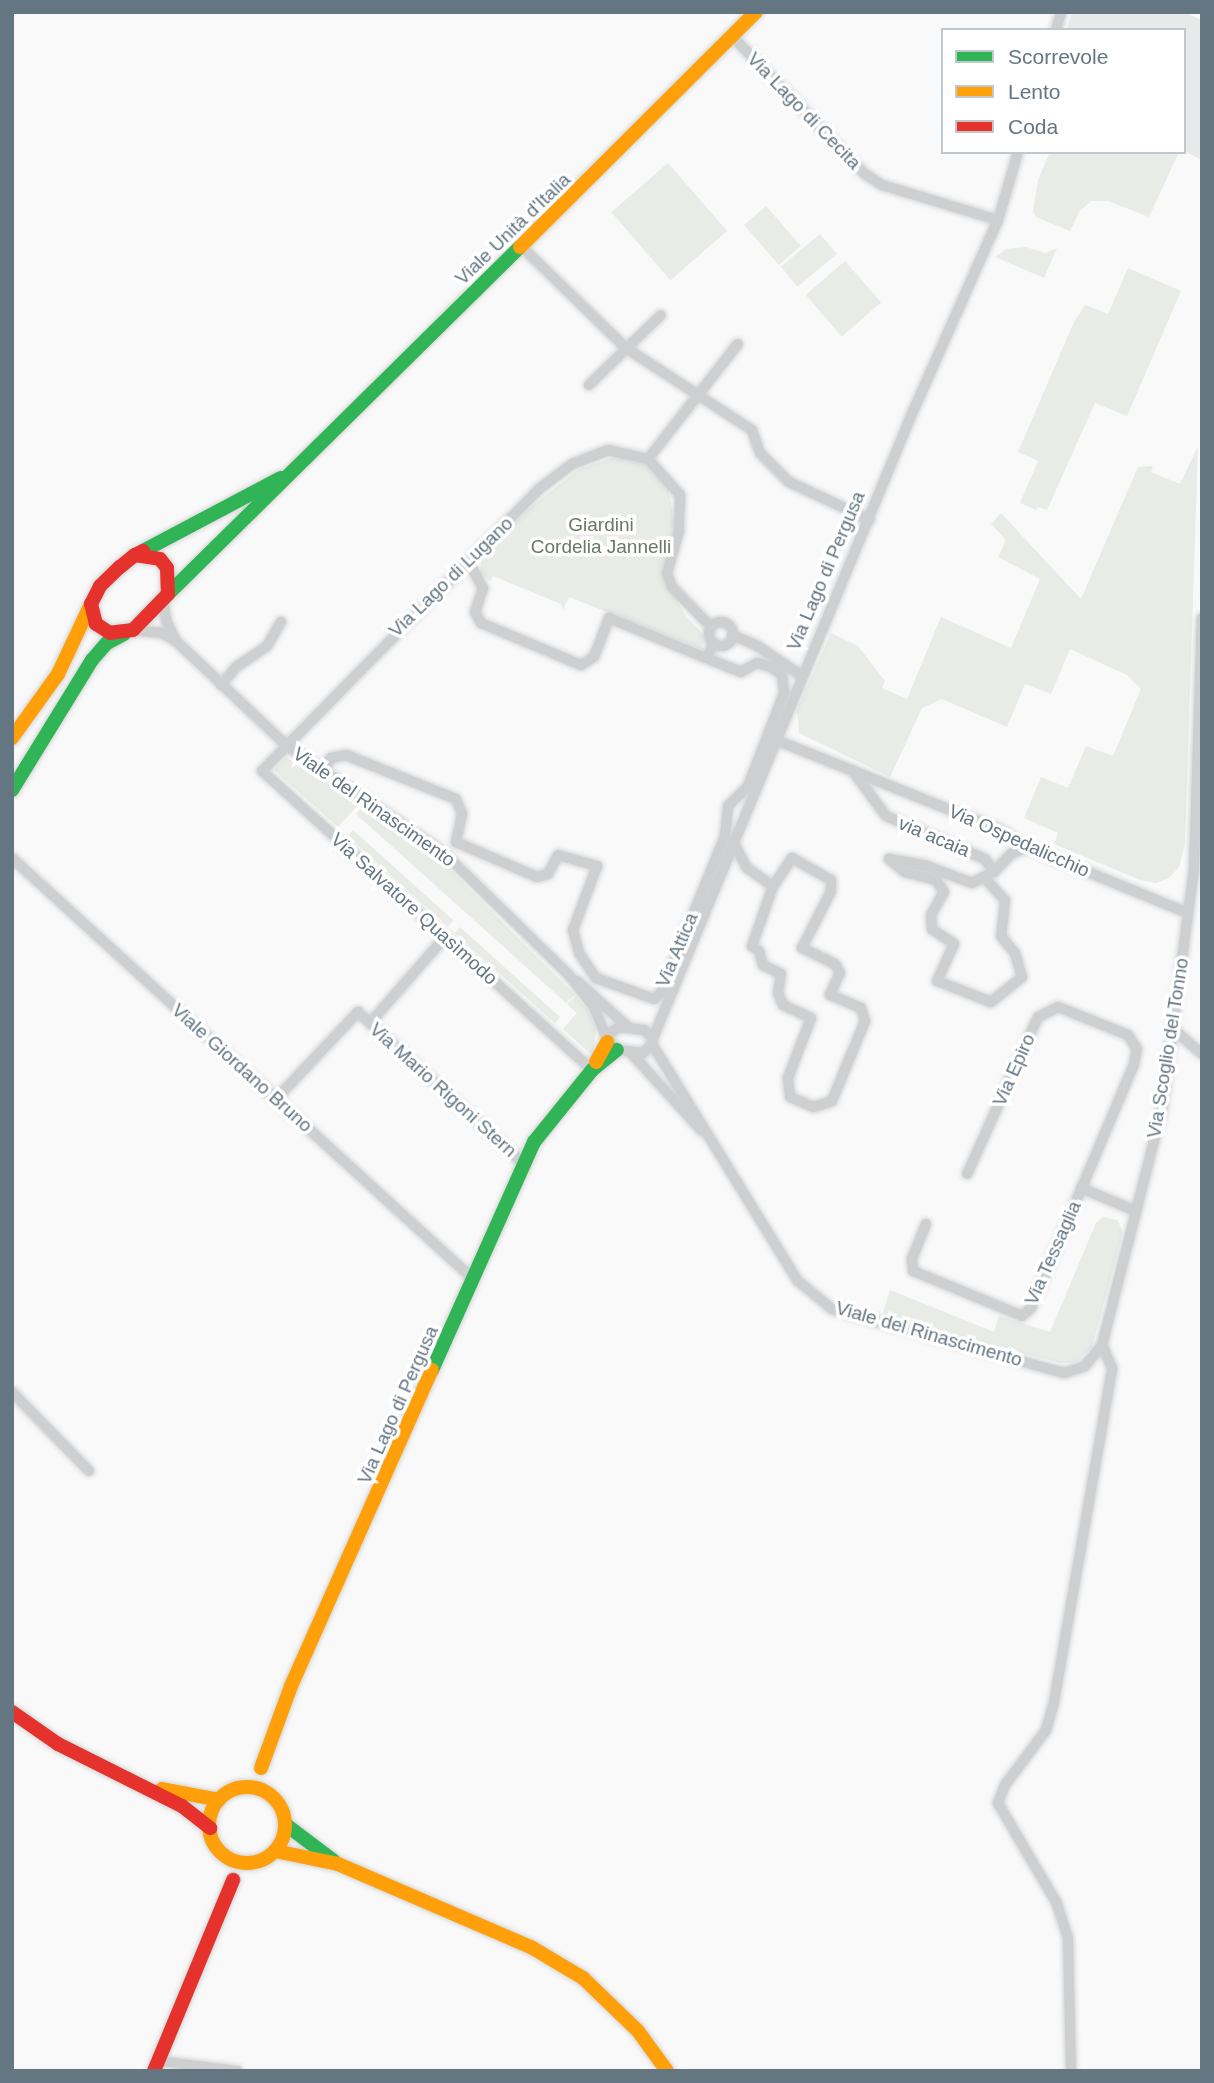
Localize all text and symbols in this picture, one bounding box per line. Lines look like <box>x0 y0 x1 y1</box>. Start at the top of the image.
legend <box>941 28 1186 154</box>
text: Scorrevole <box>1008 45 1108 68</box>
street label: Via Lago di Cecita <box>742 48 866 174</box>
text: Lento <box>1008 80 1061 103</box>
text: Coda <box>1008 115 1058 138</box>
street label: Viale Unità d'Italia <box>451 168 575 290</box>
street label: Via Lago di Pergusa <box>782 488 870 654</box>
street label: Via Lago di Lugano <box>384 512 518 642</box>
park label: Giardini Cordelia Jannelli <box>531 514 671 558</box>
street label: Viale del Rinascimento <box>288 742 460 872</box>
street label: Via Ospedalicchio <box>945 800 1093 882</box>
street label: via acaia <box>895 812 973 862</box>
street label: Via Salvatore Quasìmodo <box>326 828 502 990</box>
street label: Via Attica <box>651 909 703 991</box>
street label: Via Scoglio del Tonno <box>1142 956 1194 1140</box>
street label: Viale Giordano Bruno <box>167 999 317 1137</box>
street label: Via Mario Rigoni Stern <box>365 1018 521 1162</box>
street label: Via Epiro <box>988 1030 1040 1110</box>
street label: Via Tessaglia <box>1020 1197 1086 1309</box>
street label: Viale del Rinascimento <box>833 1296 1025 1372</box>
street label: Via Lago di Pergusa <box>353 1322 443 1488</box>

